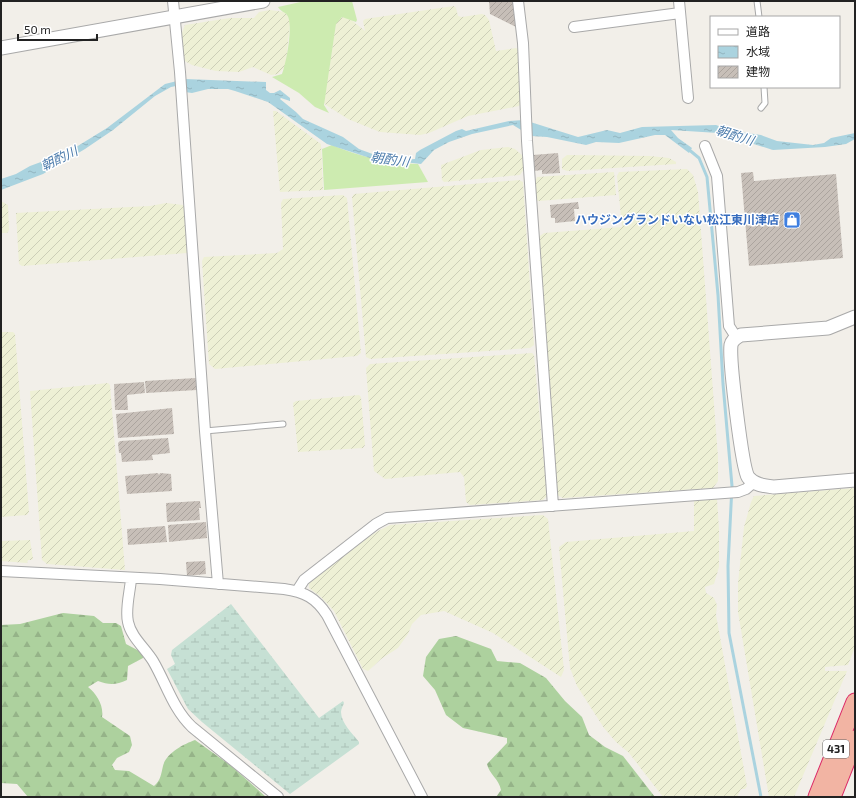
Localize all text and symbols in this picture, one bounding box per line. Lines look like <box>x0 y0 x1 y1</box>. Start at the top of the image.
scale bar <box>18 16 97 42</box>
legend <box>710 16 840 88</box>
text: 50 m <box>24 22 51 36</box>
text: 道路 <box>746 24 770 38</box>
text: 水域 <box>746 44 770 58</box>
text: 建物 <box>746 64 770 78</box>
water label: 朝酌川 <box>714 122 758 149</box>
water label: 朝酌川 <box>38 141 82 174</box>
water label: 朝酌川 <box>370 148 412 170</box>
shop icon: ハウジングランドいない松江東川津店 <box>782 210 802 230</box>
place label: ハウジングランドいない松江東川津店 <box>575 212 779 226</box>
road number: 431 <box>823 740 849 758</box>

